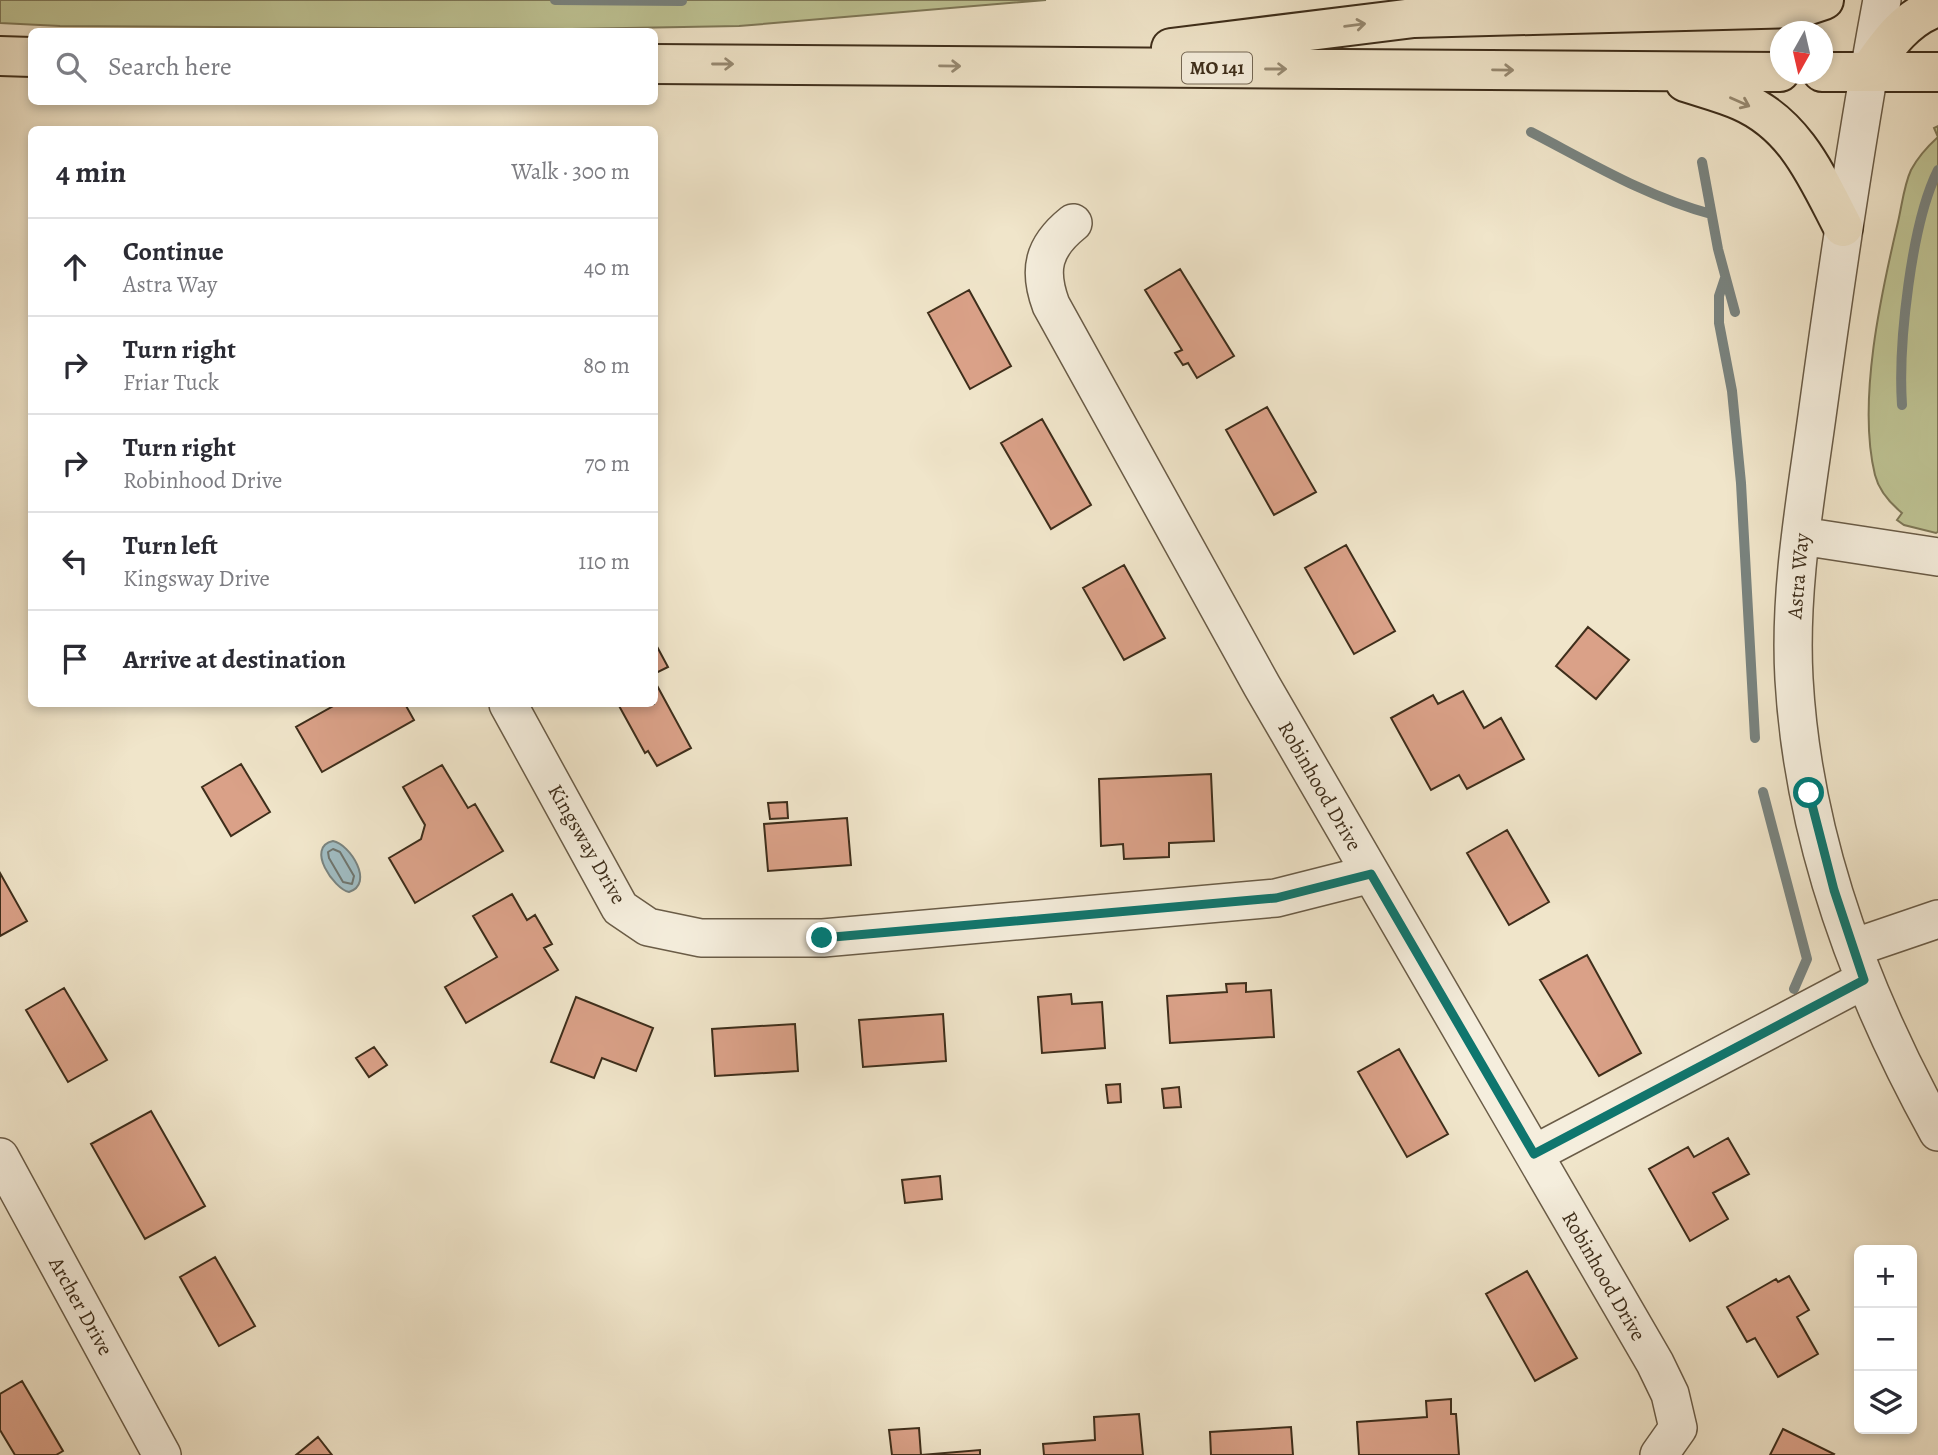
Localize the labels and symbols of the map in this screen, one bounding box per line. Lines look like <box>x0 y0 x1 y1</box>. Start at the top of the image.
one-way arrow <box>1343 19 1366 32</box>
north arrow <box>1770 21 1833 84</box>
road number: MO 141 <box>1182 52 1252 83</box>
one-way arrow <box>711 57 734 71</box>
one-way arrow <box>938 59 961 73</box>
one-way arrow <box>1264 62 1287 76</box>
one-way arrow <box>1491 63 1514 77</box>
one-way arrow <box>1729 96 1750 109</box>
street label: Astra Way <box>1780 531 1816 621</box>
street label: Robinhood Drive <box>1272 716 1368 856</box>
route start <box>1793 777 1824 808</box>
street label: Kingsway Drive <box>541 779 633 909</box>
route end <box>806 922 837 953</box>
street label: Robinhood Drive <box>1556 1206 1652 1346</box>
street label: Archer Drive <box>42 1251 120 1360</box>

